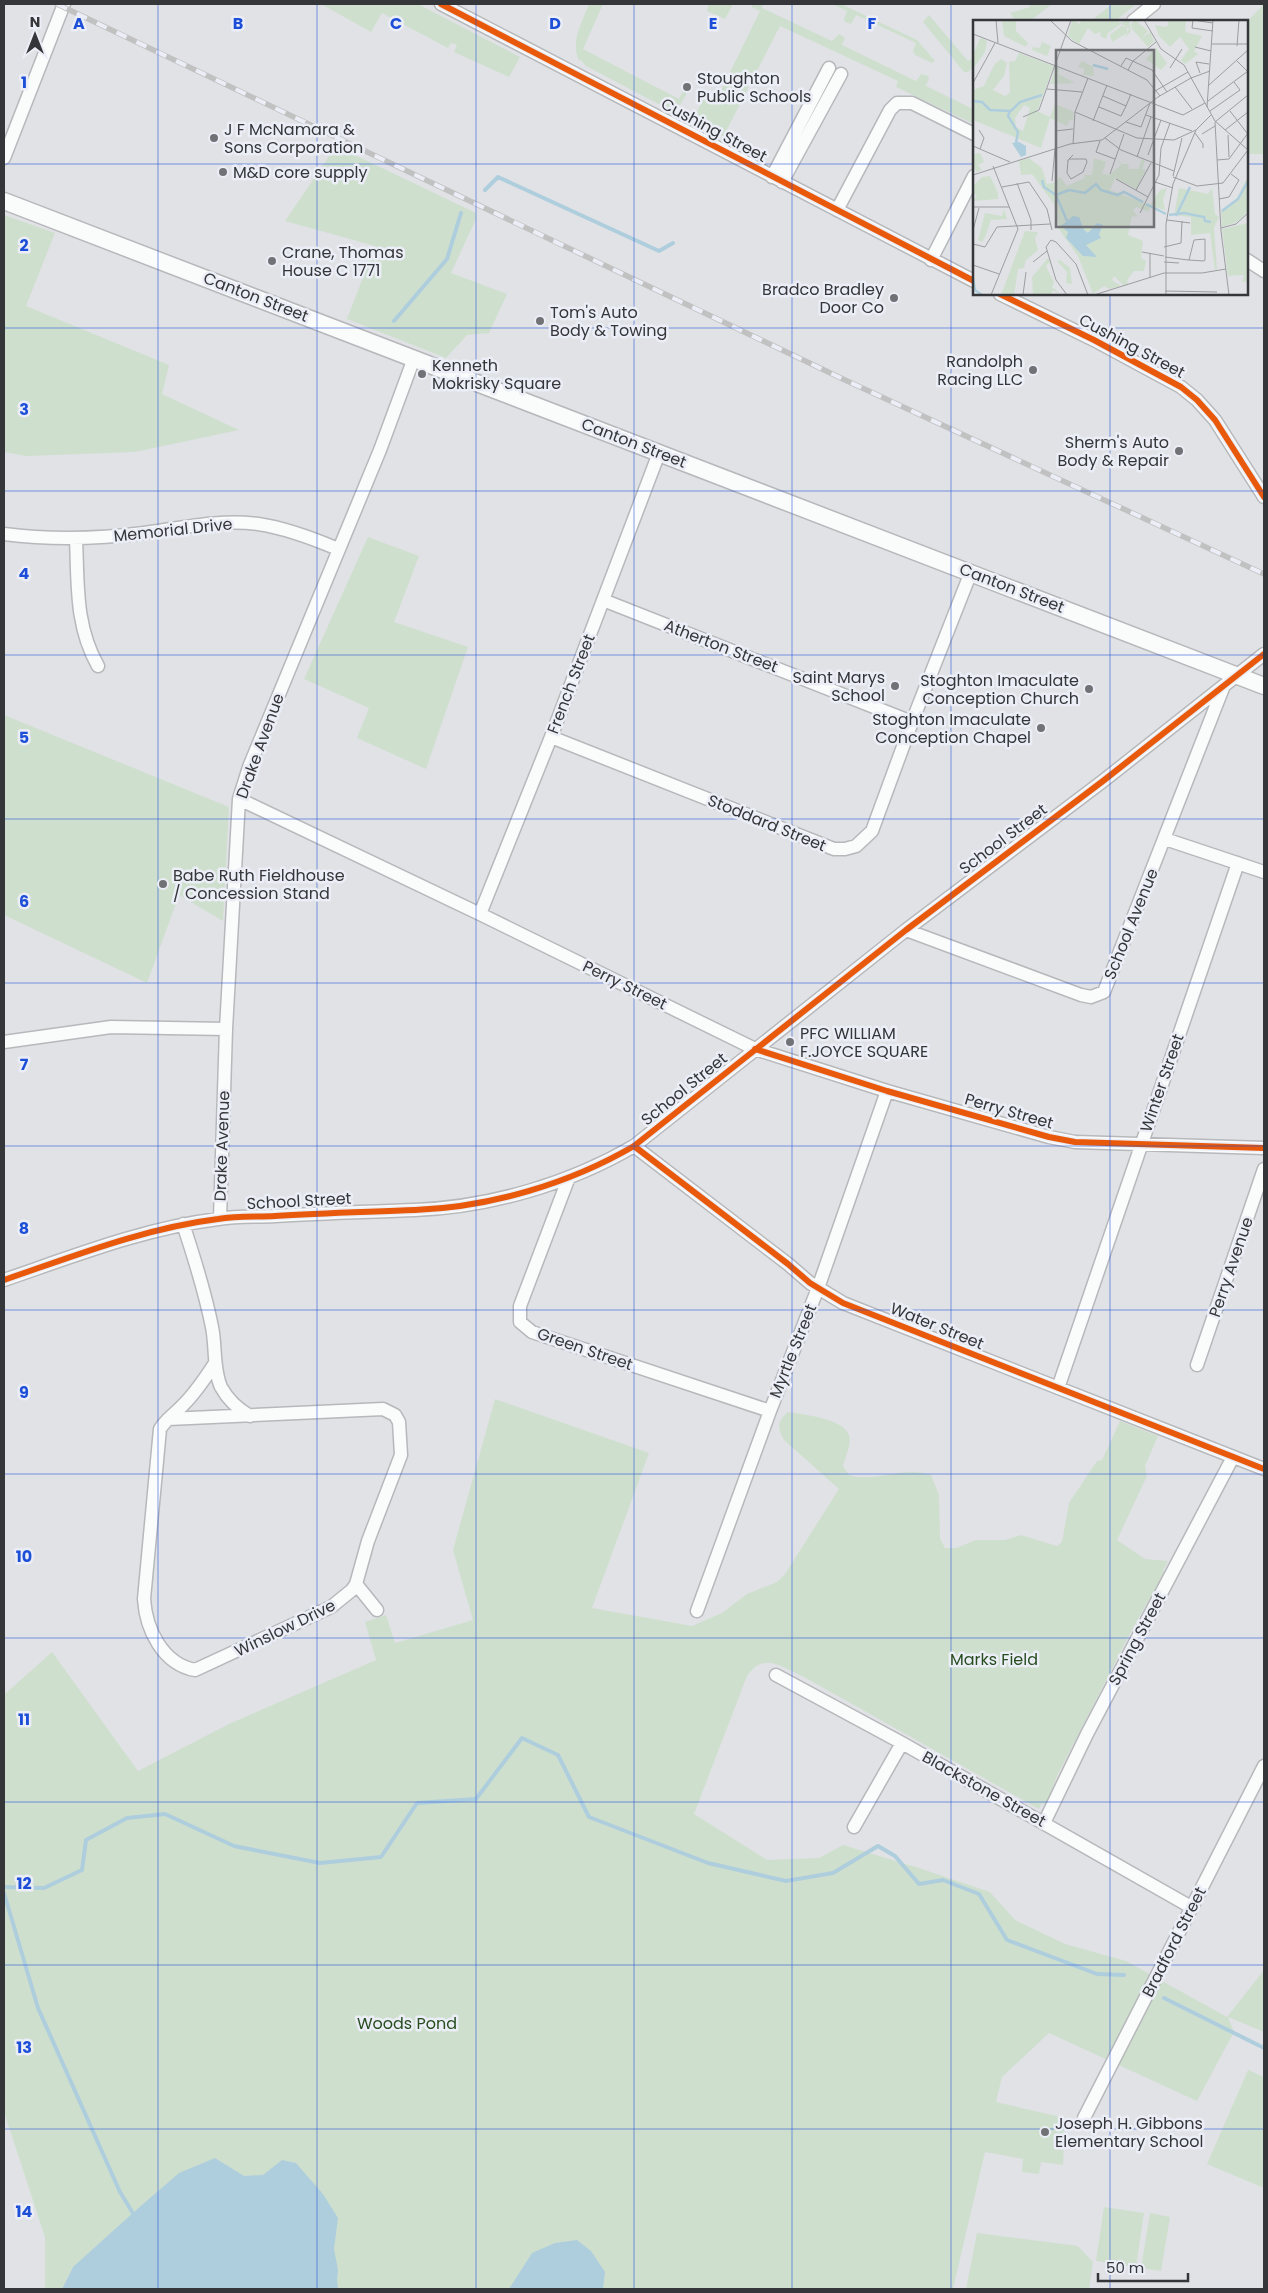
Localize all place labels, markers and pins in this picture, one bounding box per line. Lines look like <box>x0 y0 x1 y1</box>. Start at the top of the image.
place label: Stoughton Public Schools <box>697 67 811 108</box>
marker: Stoughton Public Schools <box>681 81 693 93</box>
place label: J F McNamara & Sons Corporation <box>224 118 363 159</box>
marker: J F McNamara & Sons Corporation <box>208 132 220 144</box>
place label: M&D core supply <box>233 161 367 184</box>
marker: M&D core supply <box>217 166 229 178</box>
place label: Crane, Thomas House C 1771 <box>282 241 404 282</box>
marker: Crane, Thomas House C 1771 <box>266 255 278 267</box>
place label: Bradco Bradley Door Co <box>762 278 884 319</box>
marker: Bradco Bradley Door Co <box>888 292 900 304</box>
place label: Tom's Auto Body & Towing <box>550 301 667 342</box>
marker: Tom's Auto Body & Towing <box>534 315 546 327</box>
place label: Randolph Racing LLC <box>937 350 1023 391</box>
place label: Kenneth Mokrisky Square <box>432 354 561 395</box>
marker: Randolph Racing LLC <box>1027 364 1039 376</box>
marker: Kenneth Mokrisky Square <box>416 368 428 380</box>
place label: Sherm's Auto Body & Repair <box>1058 431 1169 472</box>
marker: Sherm's Auto Body & Repair <box>1173 445 1185 457</box>
place label: Saint Marys School <box>793 666 885 707</box>
place label: Stoghton Imaculate Conception Church <box>920 669 1079 710</box>
marker: Saint Marys School <box>889 680 901 692</box>
marker: Stoghton Imaculate Conception Church <box>1083 683 1095 695</box>
place label: Stoghton Imaculate Conception Chapel <box>872 708 1031 749</box>
marker: Stoghton Imaculate Conception Chapel <box>1035 722 1047 734</box>
place label: Babe Ruth Fieldhouse / Concession Stand <box>173 864 345 905</box>
marker: Babe Ruth Fieldhouse / Concession Stand <box>157 878 169 890</box>
place label: PFC WILLIAM F.JOYCE SQUARE <box>800 1022 928 1063</box>
marker: PFC WILLIAM F.JOYCE SQUARE <box>784 1036 796 1048</box>
place label: Joseph H. Gibbons Elementary School <box>1055 2112 1203 2153</box>
marker: Joseph H. Gibbons Elementary School <box>1039 2126 1051 2138</box>

